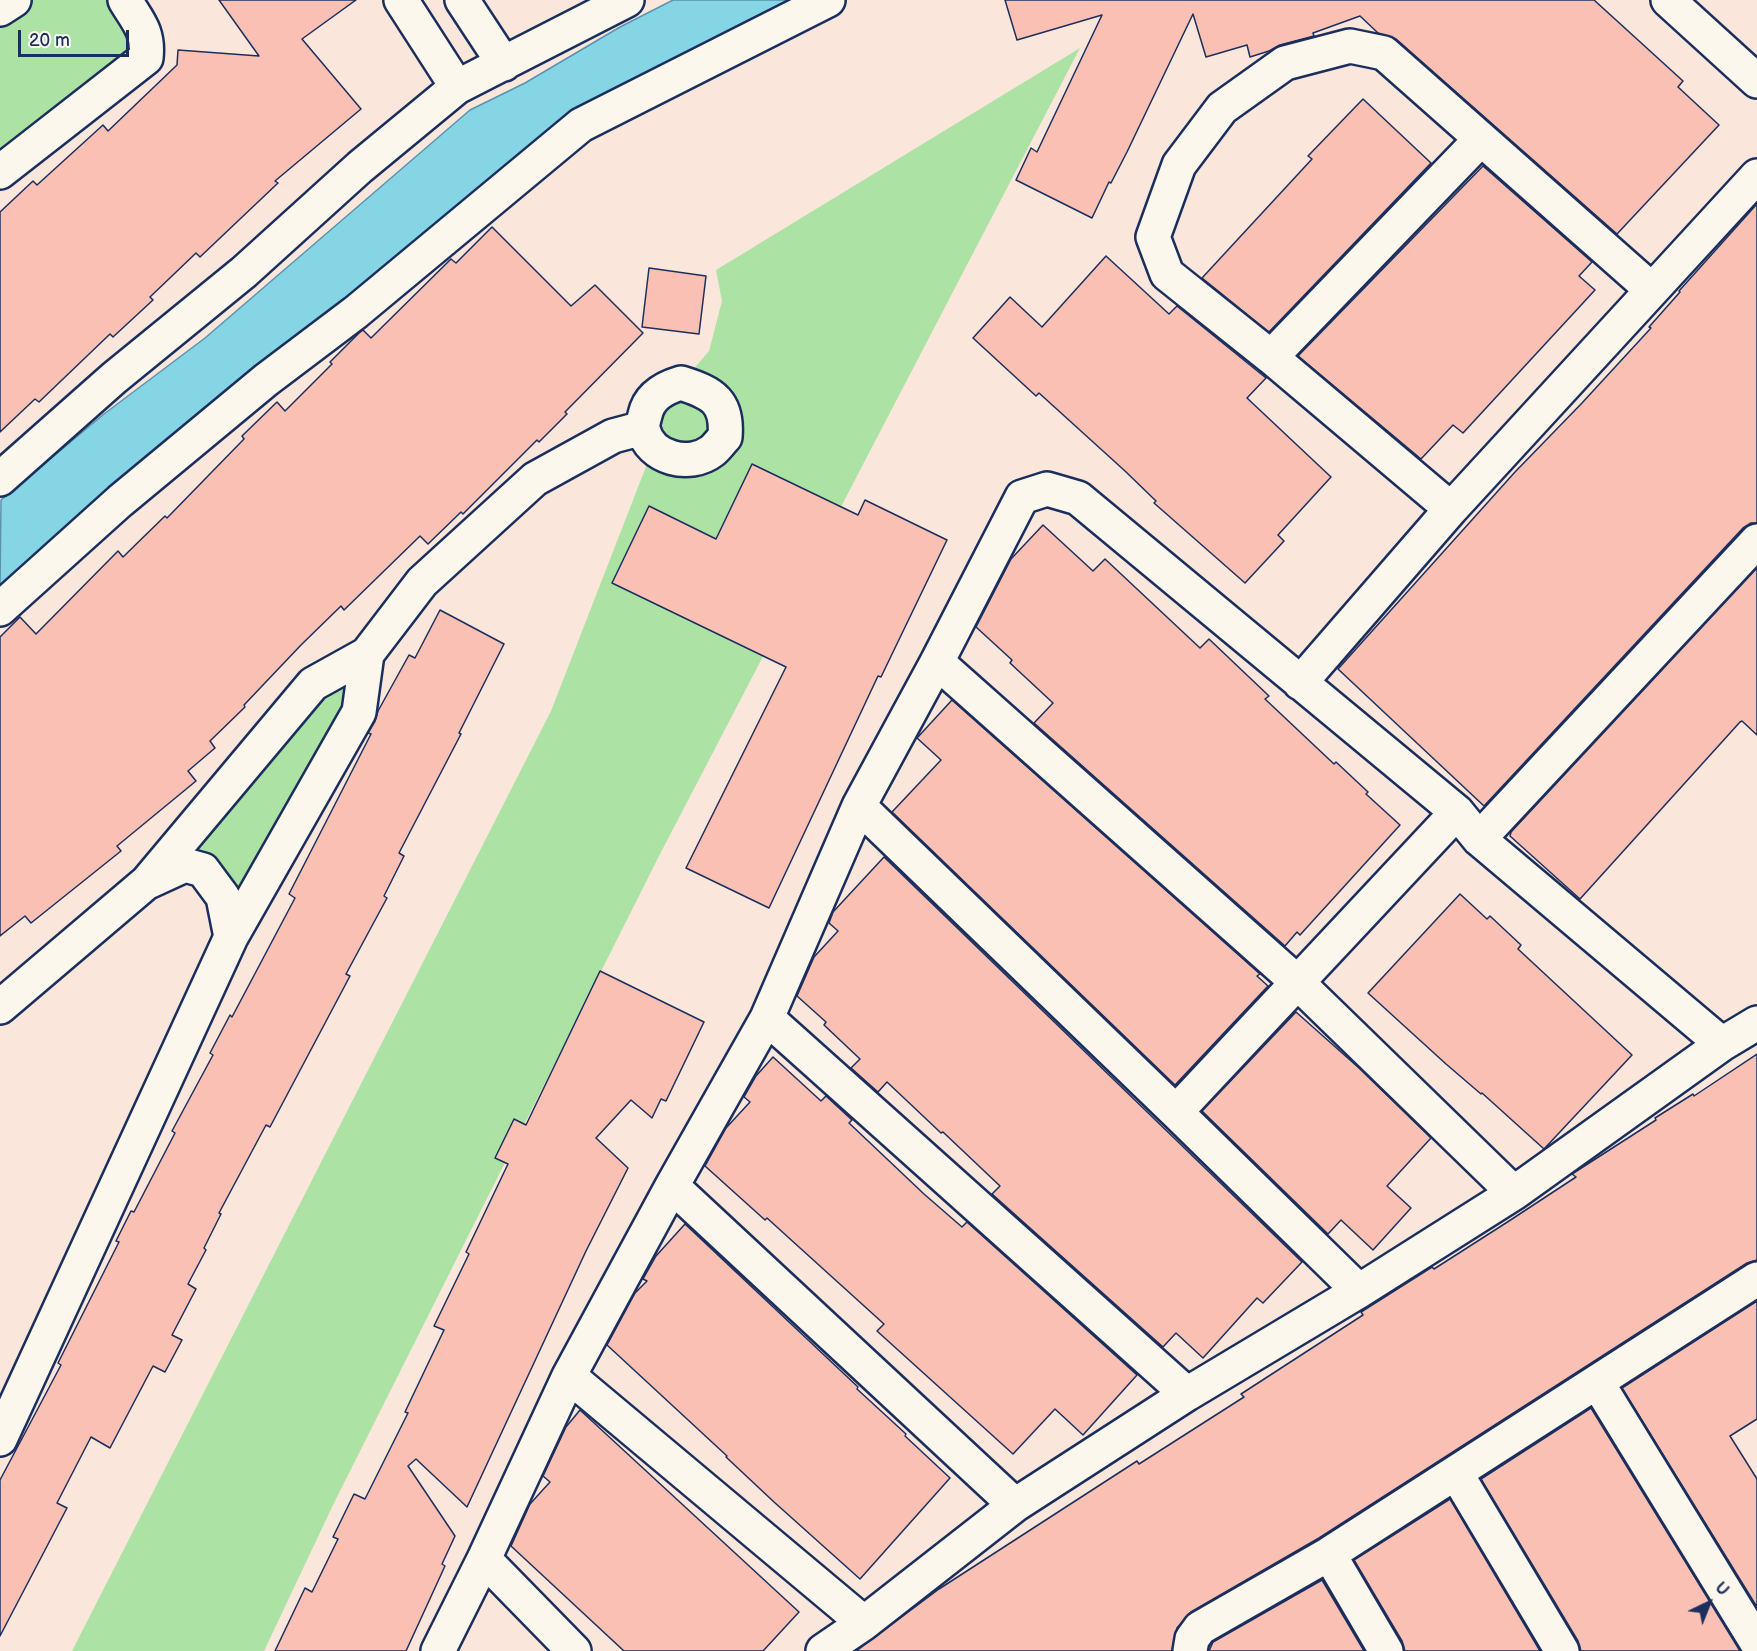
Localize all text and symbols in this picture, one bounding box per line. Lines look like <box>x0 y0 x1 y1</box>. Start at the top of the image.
scale bar <box>21 18 132 56</box>
text: 20 m <box>29 30 70 51</box>
north arrow <box>1679 1573 1739 1633</box>
text: U <box>1711 1579 1732 1600</box>

